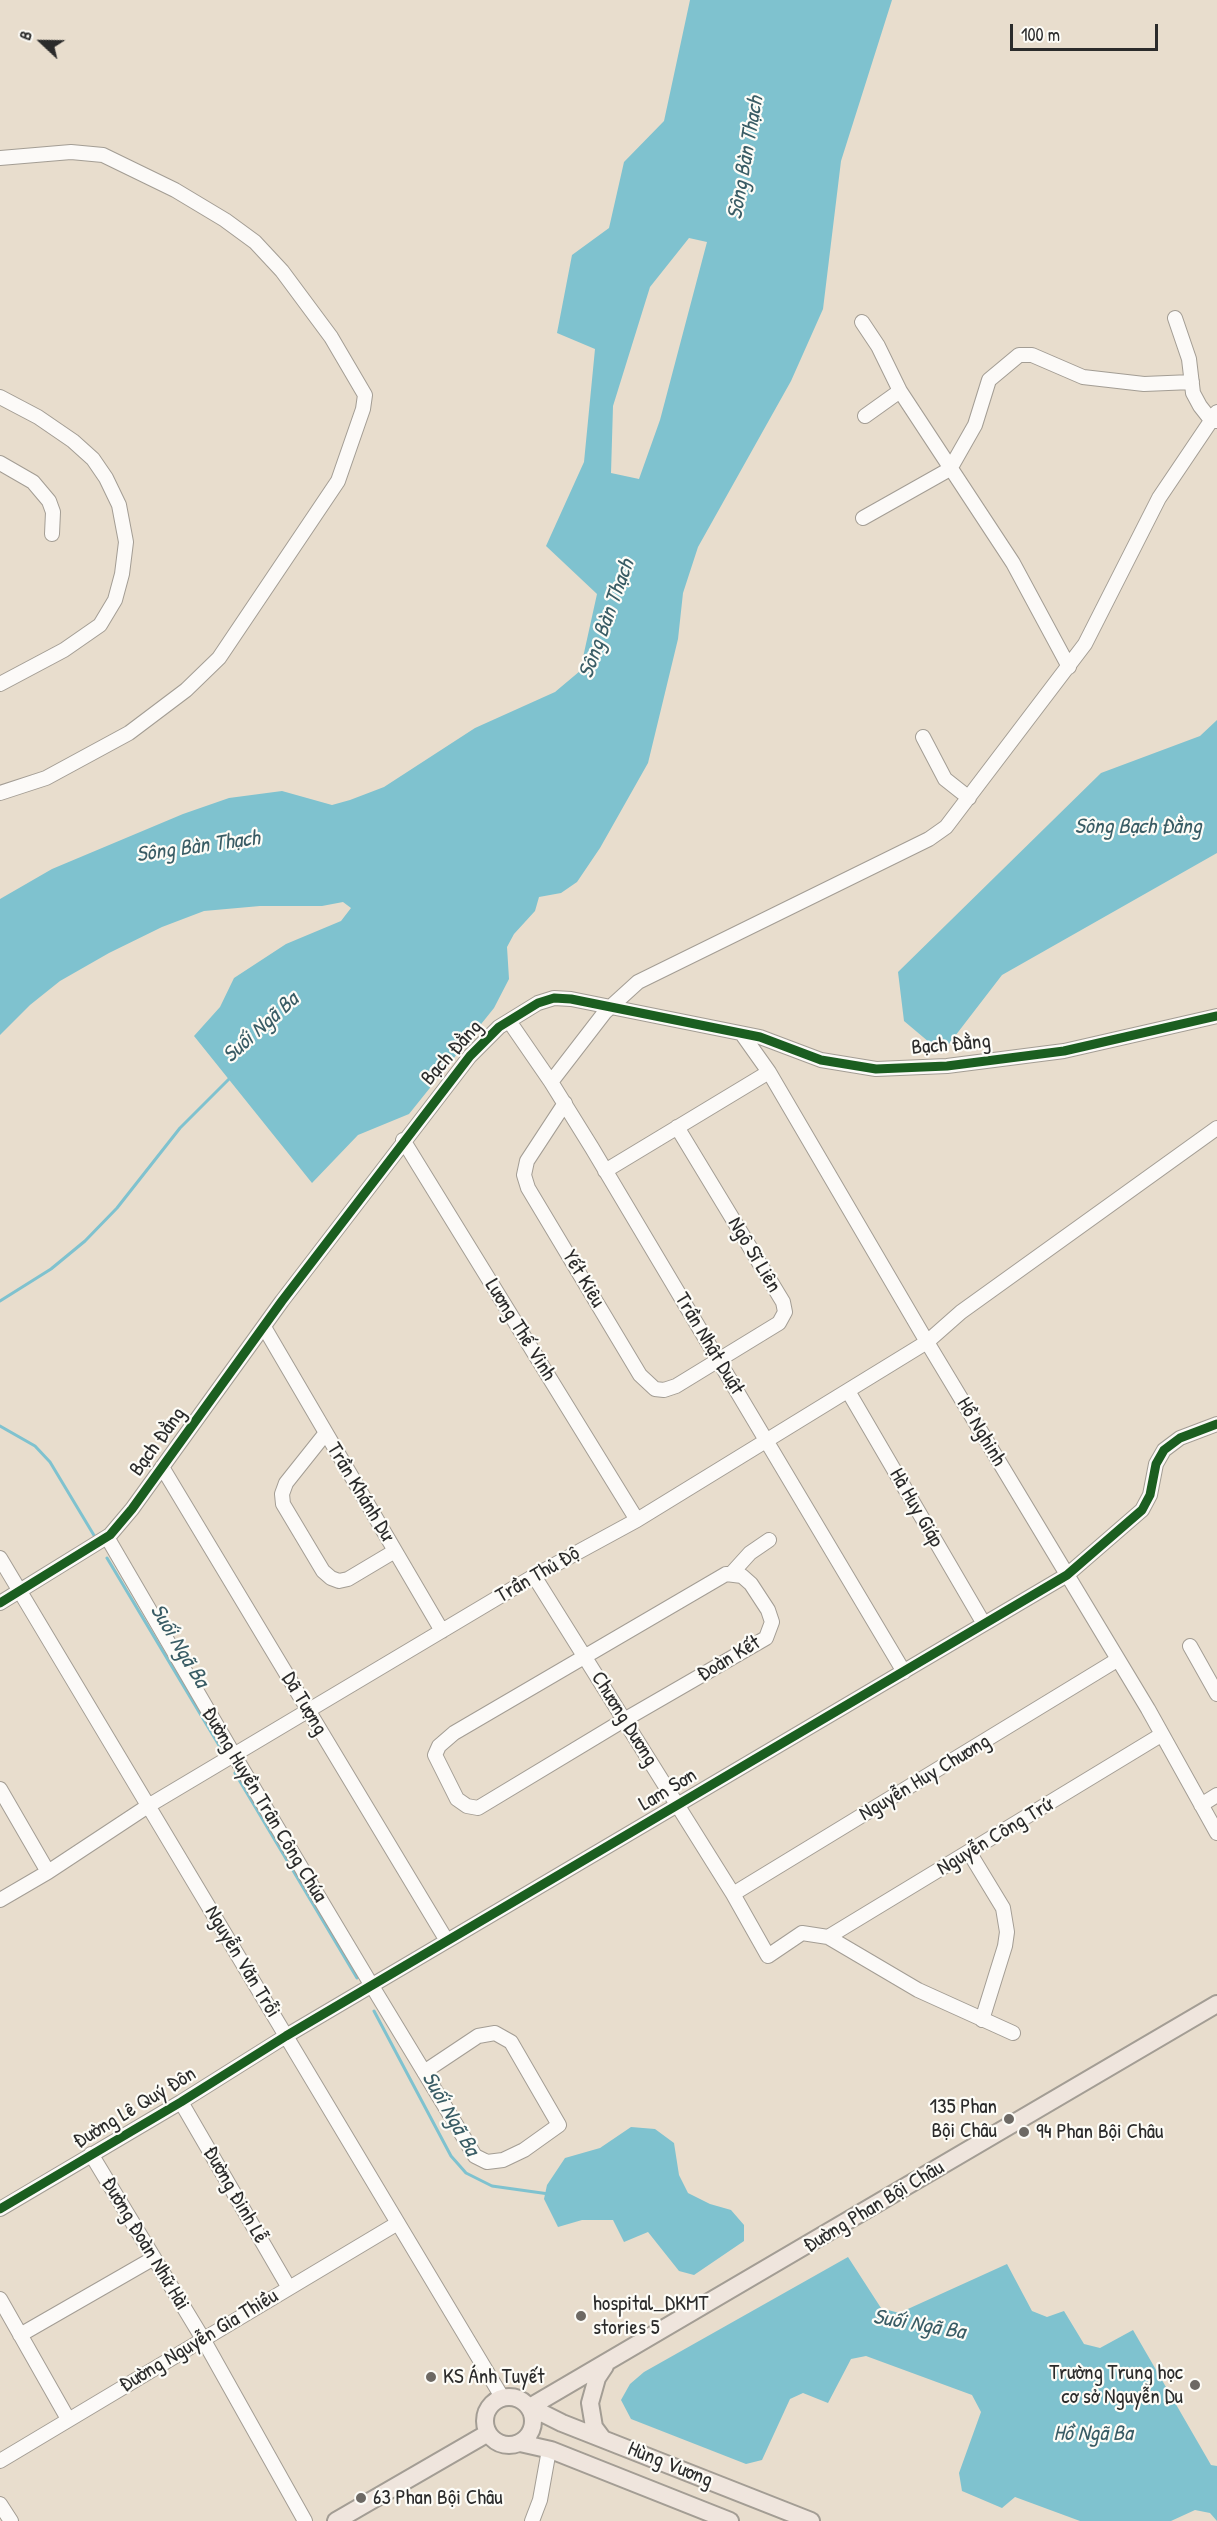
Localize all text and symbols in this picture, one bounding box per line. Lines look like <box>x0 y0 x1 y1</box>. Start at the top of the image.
north arrow <box>12 12 72 72</box>
scale bar <box>1013 12 1162 50</box>
text: 100 m <box>1021 22 1060 47</box>
text: B <box>14 27 37 43</box>
water label: Sông Bàn Thạch <box>722 94 770 222</box>
water label: Sông Bàn Thạch <box>573 556 641 682</box>
water label: Sông Bạch Đằng <box>1075 814 1201 840</box>
water label: Sông Bàn Thạch <box>135 825 261 869</box>
water label: Suối Ngã Ba <box>218 987 304 1069</box>
street label: Bạch Đằng <box>416 1015 488 1091</box>
street label: Bạch Đằng <box>910 1029 992 1061</box>
street label: Ngô Sĩ Liên <box>722 1213 786 1297</box>
street label: Yết Kiêu <box>556 1246 610 1312</box>
street label: Lương Thế Vinh <box>479 1275 561 1385</box>
street label: Trần Nhật Duật <box>669 1288 749 1400</box>
street label: Hồ Nghinh <box>951 1393 1011 1471</box>
street label: Bạch Đằng <box>125 1403 191 1481</box>
street label: Trần Khánh Dư <box>321 1438 399 1546</box>
street label: Hà Huy Giáp <box>883 1464 949 1552</box>
street label: Trần Thủ Độ <box>492 1541 584 1609</box>
water label: Suối Ngã Ba <box>144 1599 214 1693</box>
street label: Đoàn Kết <box>693 1630 765 1688</box>
street label: Chương Dương <box>585 1667 663 1771</box>
street label: Dã Tượng <box>276 1668 332 1740</box>
street label: Đường Huyền Trân Công Chúa <box>196 1703 332 1907</box>
street label: Nguyễn Huy Chương <box>855 1729 995 1827</box>
street label: Lam Sơn <box>635 1763 701 1817</box>
street label: Nguyễn Công Trứ <box>933 1793 1057 1881</box>
street label: Nguyễn Văn Trỗi <box>199 1902 285 2022</box>
street label: Đường Lê Quý Đôn <box>69 2062 201 2154</box>
water label: Suối Ngã Ba <box>415 2067 485 2161</box>
place label: 135 Phan Bội Châu <box>930 2094 997 2144</box>
marker: 135 Phan Bội Châu <box>1002 2112 1016 2126</box>
place label: 94 Phan Bội Châu <box>1036 2119 1163 2145</box>
marker: 94 Phan Bội Châu <box>1017 2125 1031 2139</box>
street label: Đường Đinh Lễ <box>197 2142 273 2248</box>
street label: Đường Phan Bội Châu <box>799 2155 949 2259</box>
street label: Đường Đoàn Nhữ Hài <box>95 2173 195 2315</box>
street label: Đường Nguyễn Gia Thiều <box>115 2284 283 2398</box>
place label: hospital_DKMT stories 5 <box>593 2291 708 2341</box>
water label: Suối Ngã Ba <box>871 2304 967 2346</box>
marker: hospital_DKMT stories 5 <box>574 2309 588 2323</box>
place label: Trường Trung học cơ sở Nguyễn Du <box>1049 2360 1183 2410</box>
place label: KS Ánh Tuyết <box>443 2364 545 2390</box>
marker: KS Ánh Tuyết <box>424 2370 438 2384</box>
marker: Trường Trung học cơ sở Nguyễn Du <box>1188 2378 1202 2392</box>
water label: Hồ Ngã Ba <box>1053 2421 1133 2447</box>
street label: Hùng Vương <box>624 2437 716 2493</box>
place label: 63 Phan Bội Châu <box>373 2485 503 2511</box>
marker: 63 Phan Bội Châu <box>354 2491 368 2505</box>

